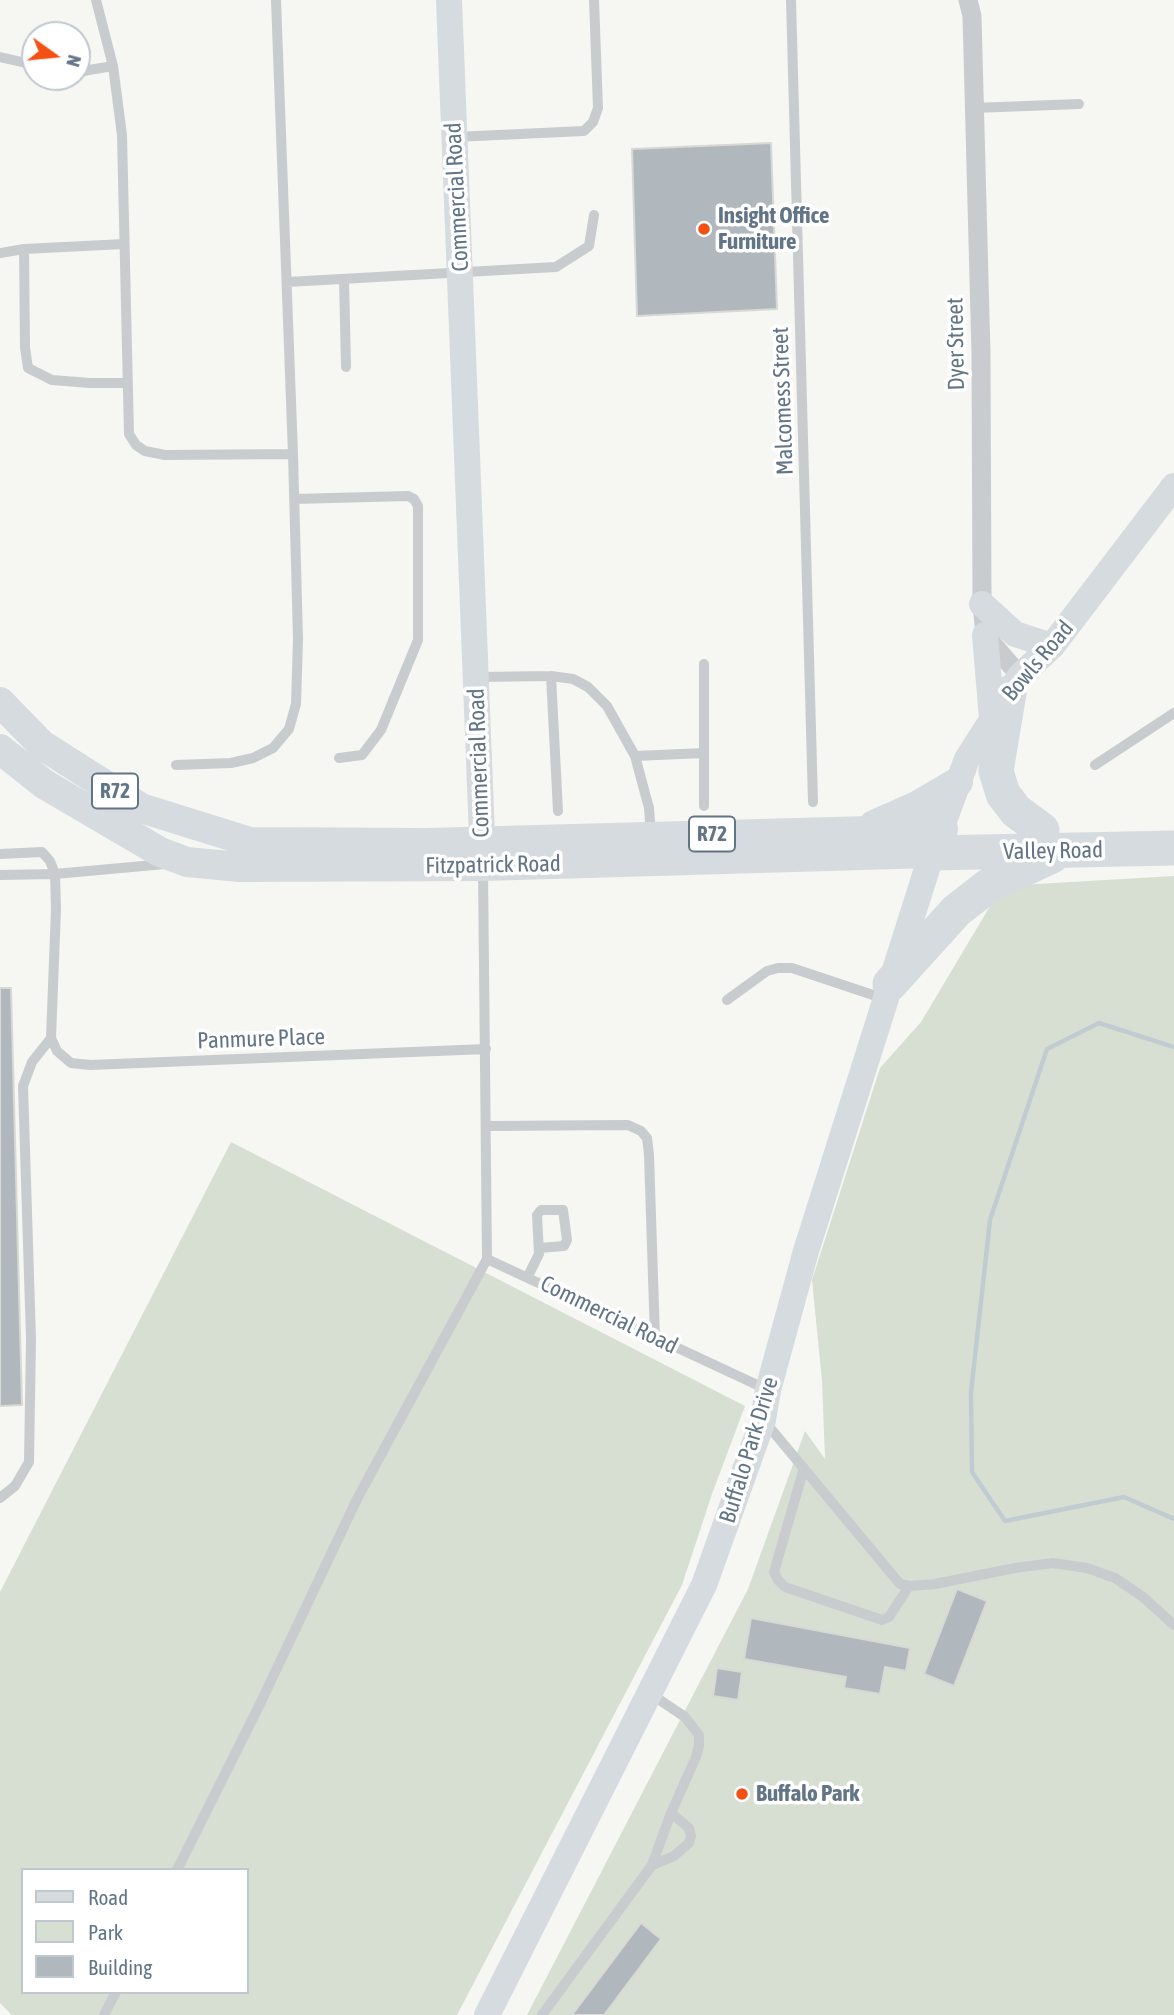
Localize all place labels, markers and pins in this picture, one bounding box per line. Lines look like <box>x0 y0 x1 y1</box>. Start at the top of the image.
place label: Insight Office Furniture <box>718 202 829 256</box>
marker: Insight Office Furniture <box>696 221 712 237</box>
place label: Buffalo Park <box>756 1780 859 1808</box>
marker: Buffalo Park <box>734 1786 750 1802</box>

